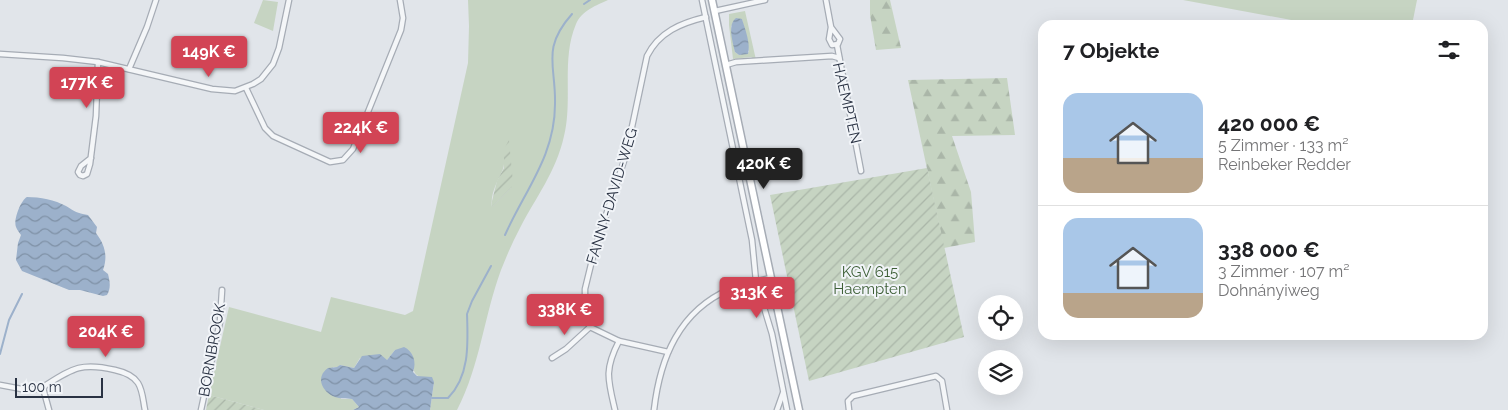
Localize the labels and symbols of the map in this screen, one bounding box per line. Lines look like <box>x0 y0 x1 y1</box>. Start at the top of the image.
pin: 149K € <box>168 36 250 78</box>
street label: HAEMPTEN <box>829 61 865 145</box>
pin: 177K € <box>46 66 128 109</box>
pin: 224K € <box>320 112 402 154</box>
street label: FANNY-DAVID-WEG <box>583 126 641 266</box>
pin: 420K € <box>723 148 805 190</box>
park label: KGV 615 Haempten <box>833 263 907 298</box>
pin: 313K € <box>716 276 798 319</box>
pin: 338K € <box>524 294 606 336</box>
street label: BORNBROOK <box>195 302 229 398</box>
pin: 204K € <box>65 316 147 358</box>
scale bar <box>15 375 102 398</box>

